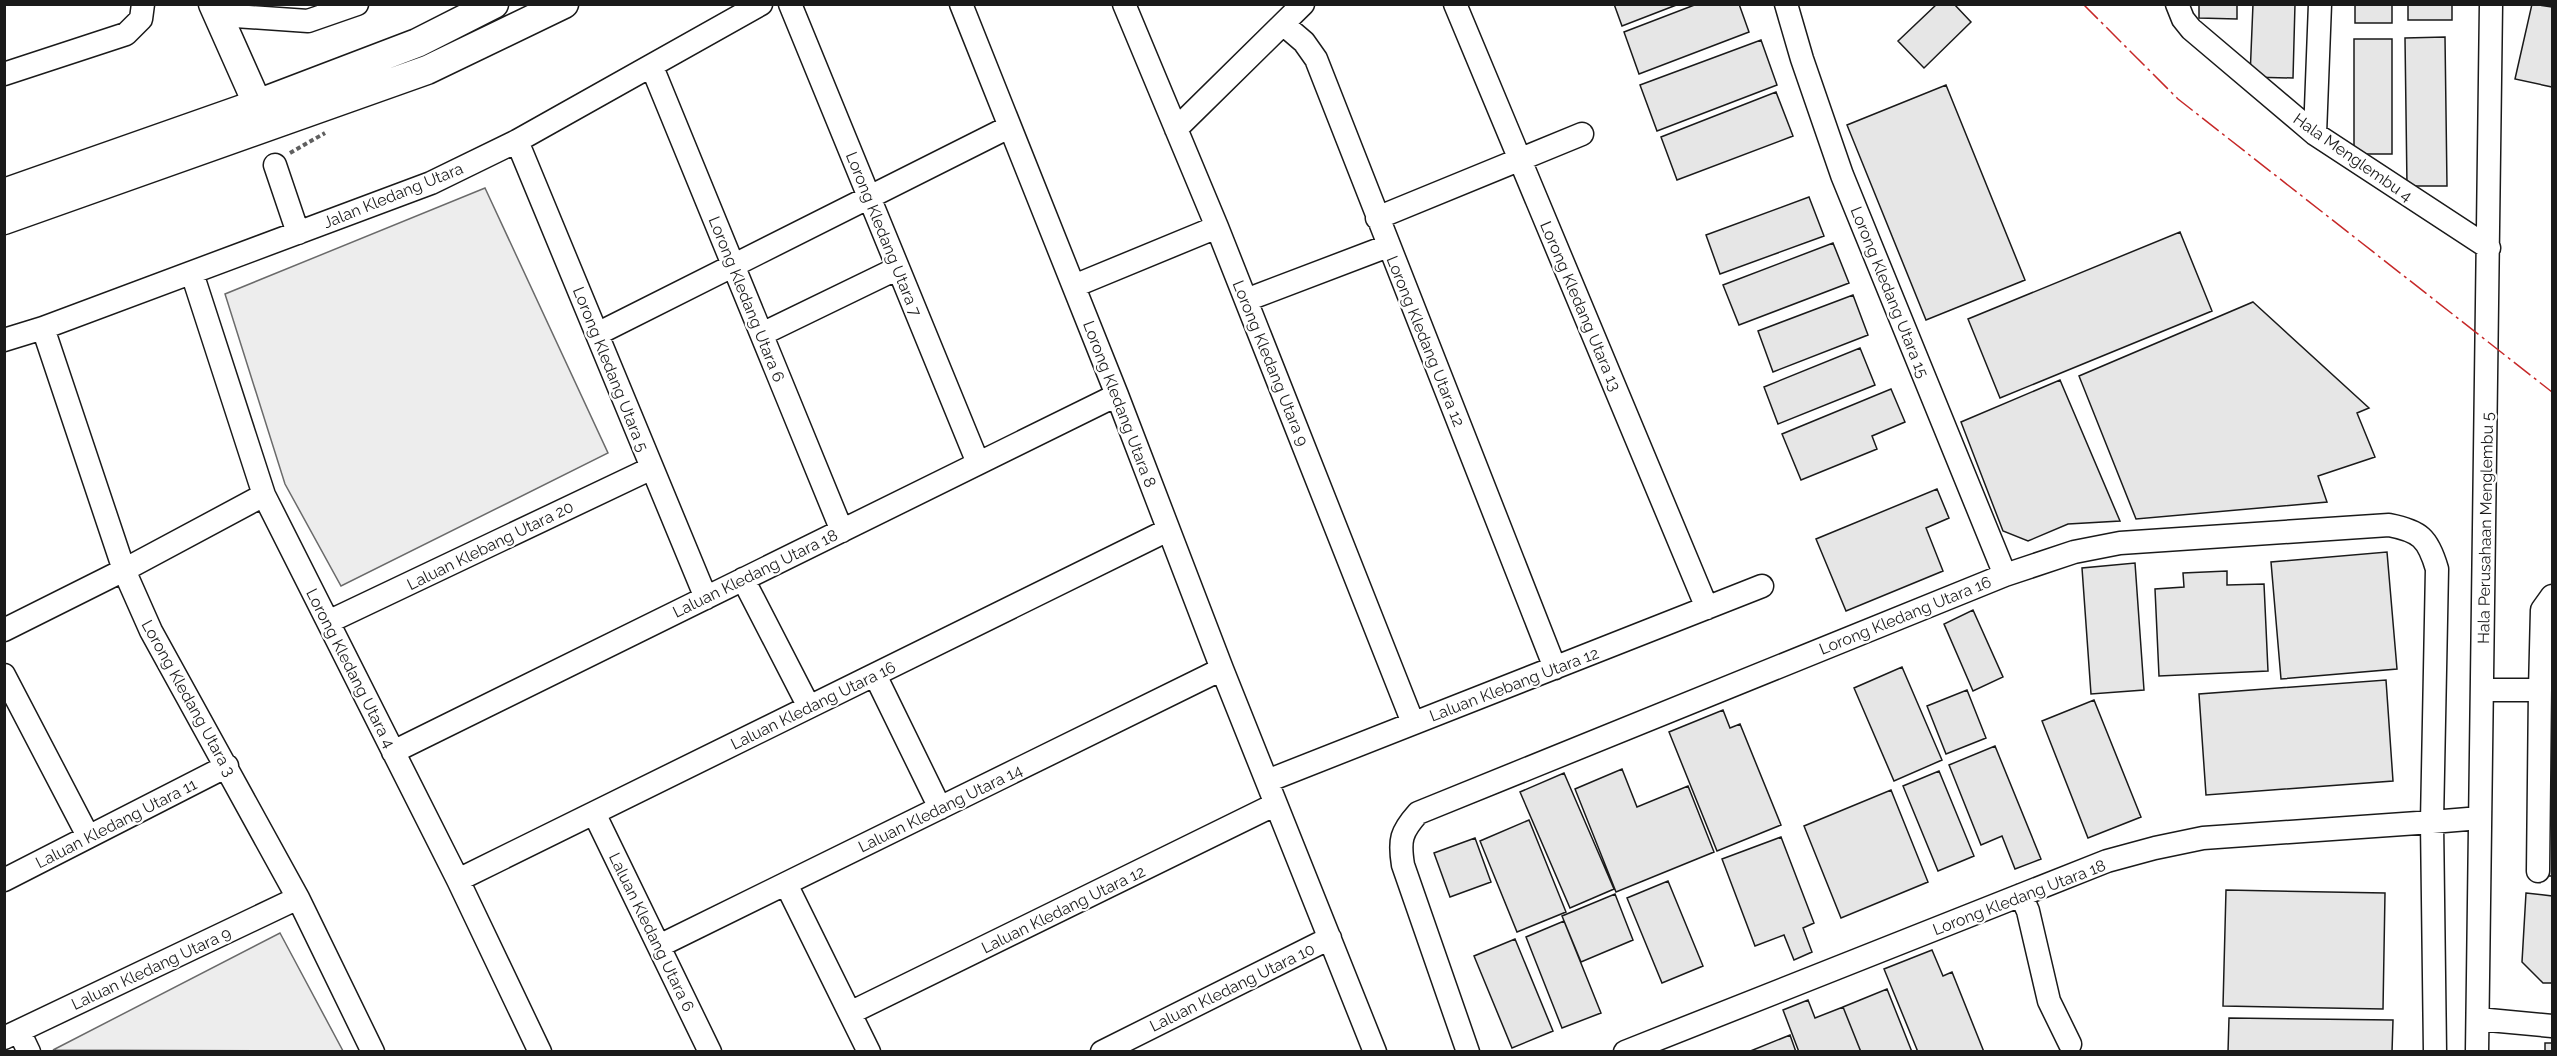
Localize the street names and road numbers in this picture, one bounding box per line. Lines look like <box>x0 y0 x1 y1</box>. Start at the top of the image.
street label: Hala Menglembu 4 <box>2290 109 2416 206</box>
street label: Lorong Kledang Utara 7 <box>842 149 925 320</box>
street label: Jalan Kledang Utara <box>320 159 466 232</box>
street label: Lorong Kledang Utara 15 <box>1846 204 1933 381</box>
street label: Lorong Kledang Utara 6 <box>705 214 788 385</box>
street label: Lorong Kledang Utara 13 <box>1536 218 1625 394</box>
street label: Lorong Kledang Utara 12 <box>1383 253 1469 429</box>
street label: Lorong Kledang Utara 9 <box>1229 278 1312 449</box>
street label: Lorong Kledang Utara 5 <box>569 284 652 455</box>
street label: Lorong Kledang Utara 8 <box>1079 318 1160 490</box>
street label: Hala Perusahaan Menglembu 5 <box>2474 412 2497 644</box>
street label: Laluan Klebang Utara 20 <box>404 497 576 594</box>
street label: Laluan Kledang Utara 18 <box>670 525 841 622</box>
street label: Lorong Kledang Utara 16 <box>1816 572 1994 659</box>
street label: Lorong Kledang Utara 4 <box>302 585 399 751</box>
street label: Lorong Kledang Utara 3 <box>138 617 240 780</box>
street label: Laluan Klebang Utara 12 <box>1427 643 1601 726</box>
street label: Laluan Kledang Utara 16 <box>728 657 899 754</box>
street label: Laluan Kledang Utara 14 <box>855 760 1026 856</box>
street label: Laluan Kledang Utara 11 <box>33 774 200 872</box>
street label: Laluan Kledang Utara 6 <box>605 850 698 1015</box>
street label: Lorong Kledang Utara 18 <box>1930 856 2108 939</box>
street label: Laluan Kledang Utara 12 <box>978 862 1148 957</box>
street label: Laluan Kledang Utara 9 <box>68 923 234 1014</box>
street label: Laluan Kledang Utara 10 <box>1147 939 1318 1036</box>

